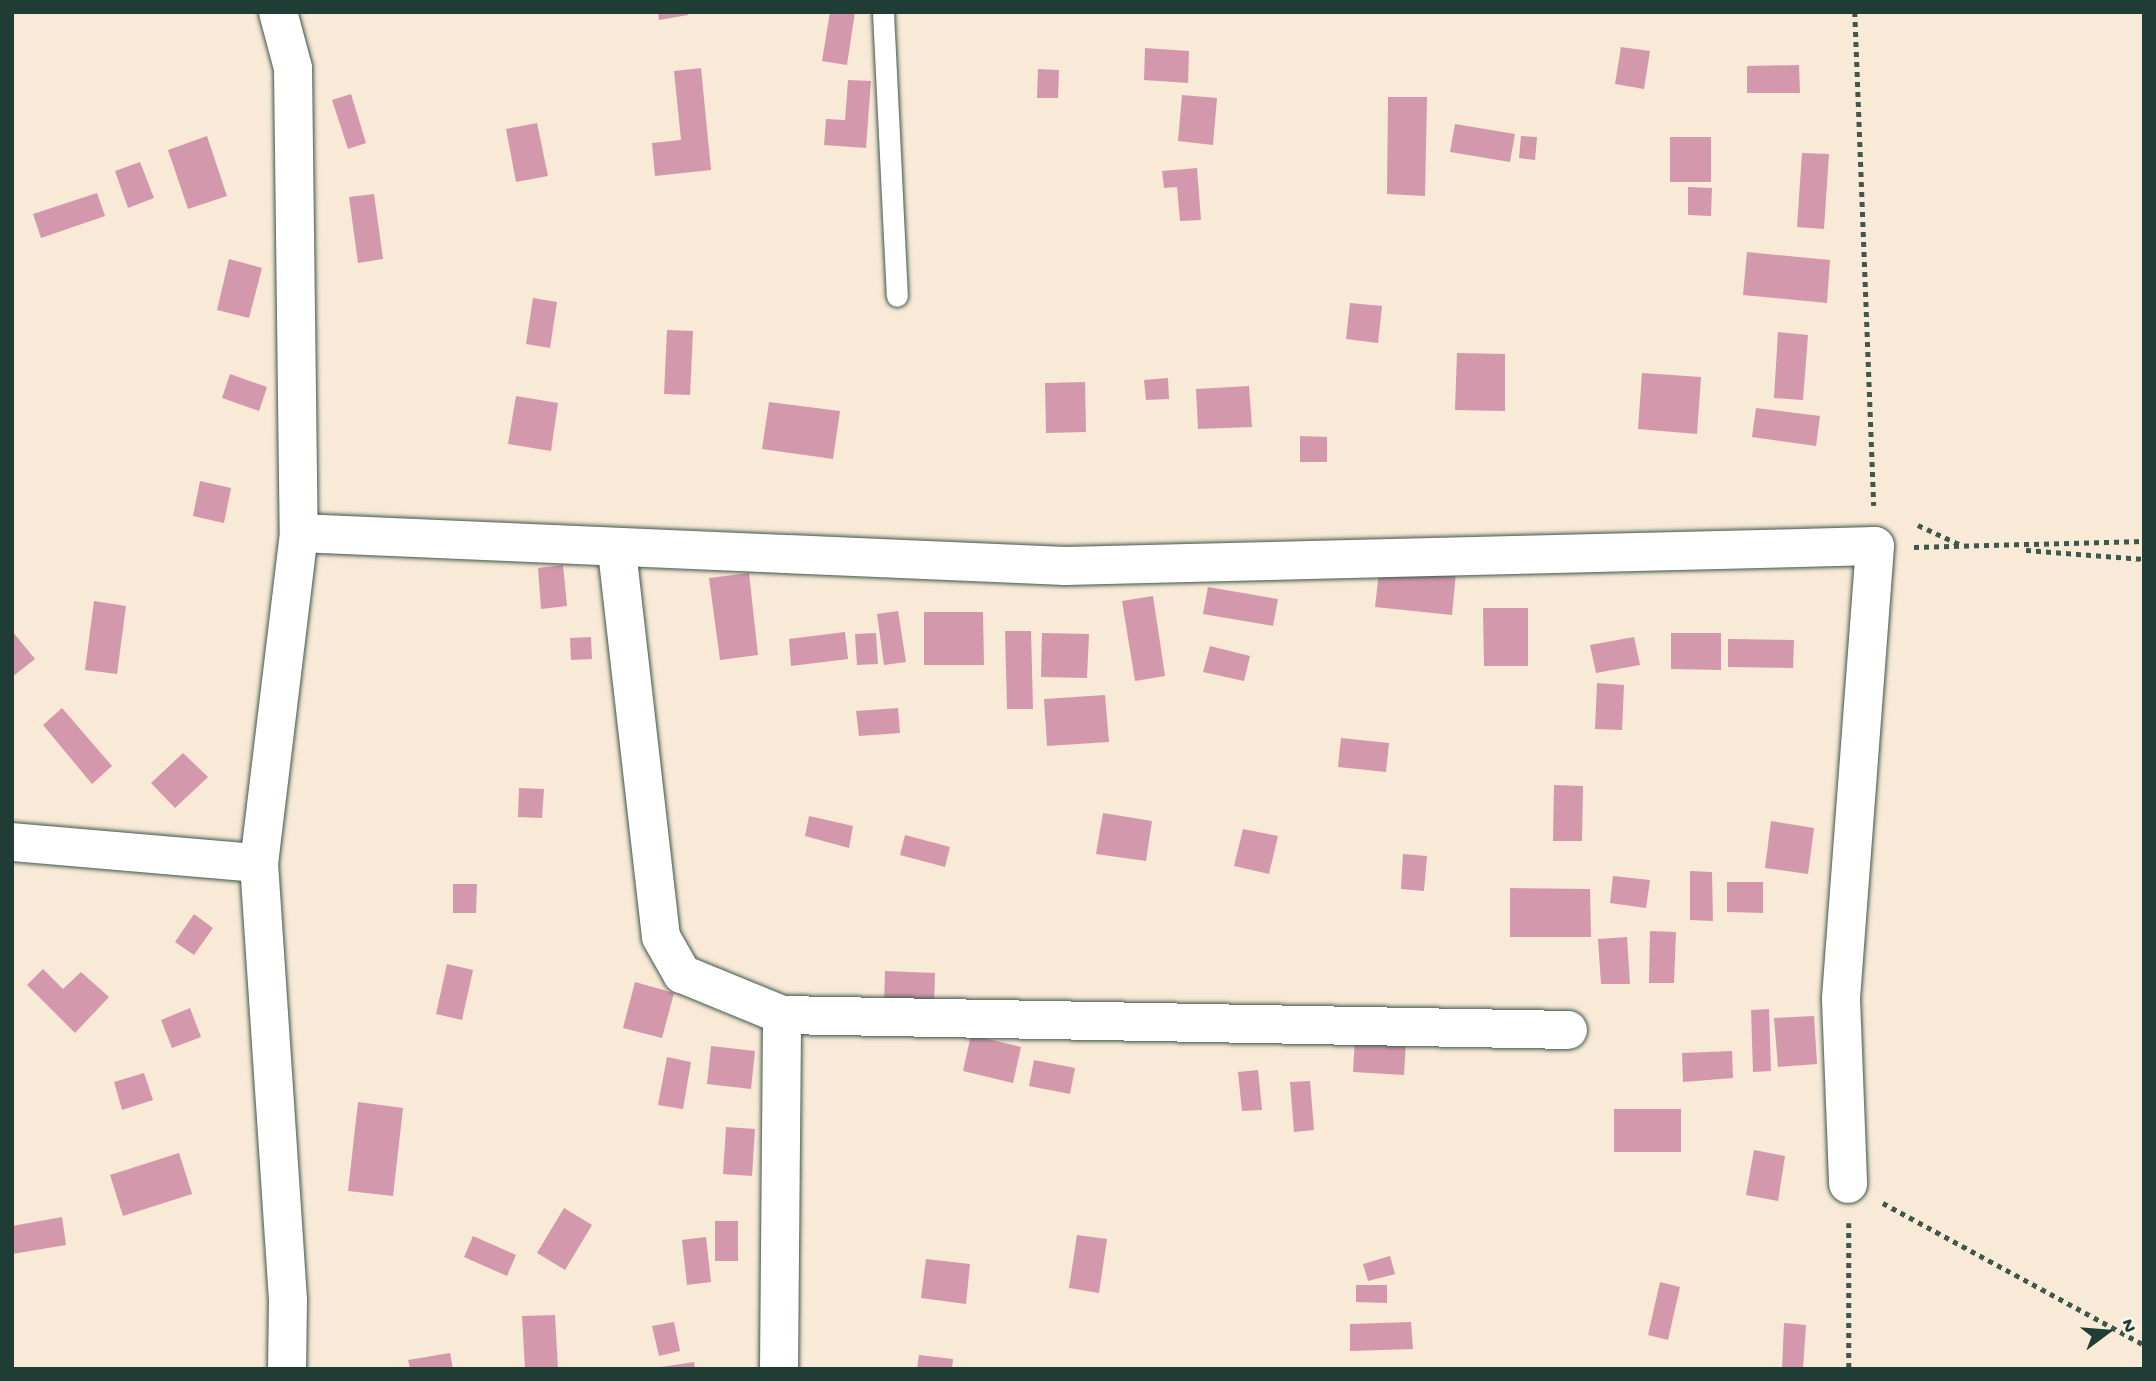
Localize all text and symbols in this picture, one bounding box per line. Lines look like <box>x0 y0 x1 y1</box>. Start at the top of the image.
north arrow <box>2072 1297 2142 1367</box>
text: N <box>2115 1317 2140 1335</box>

